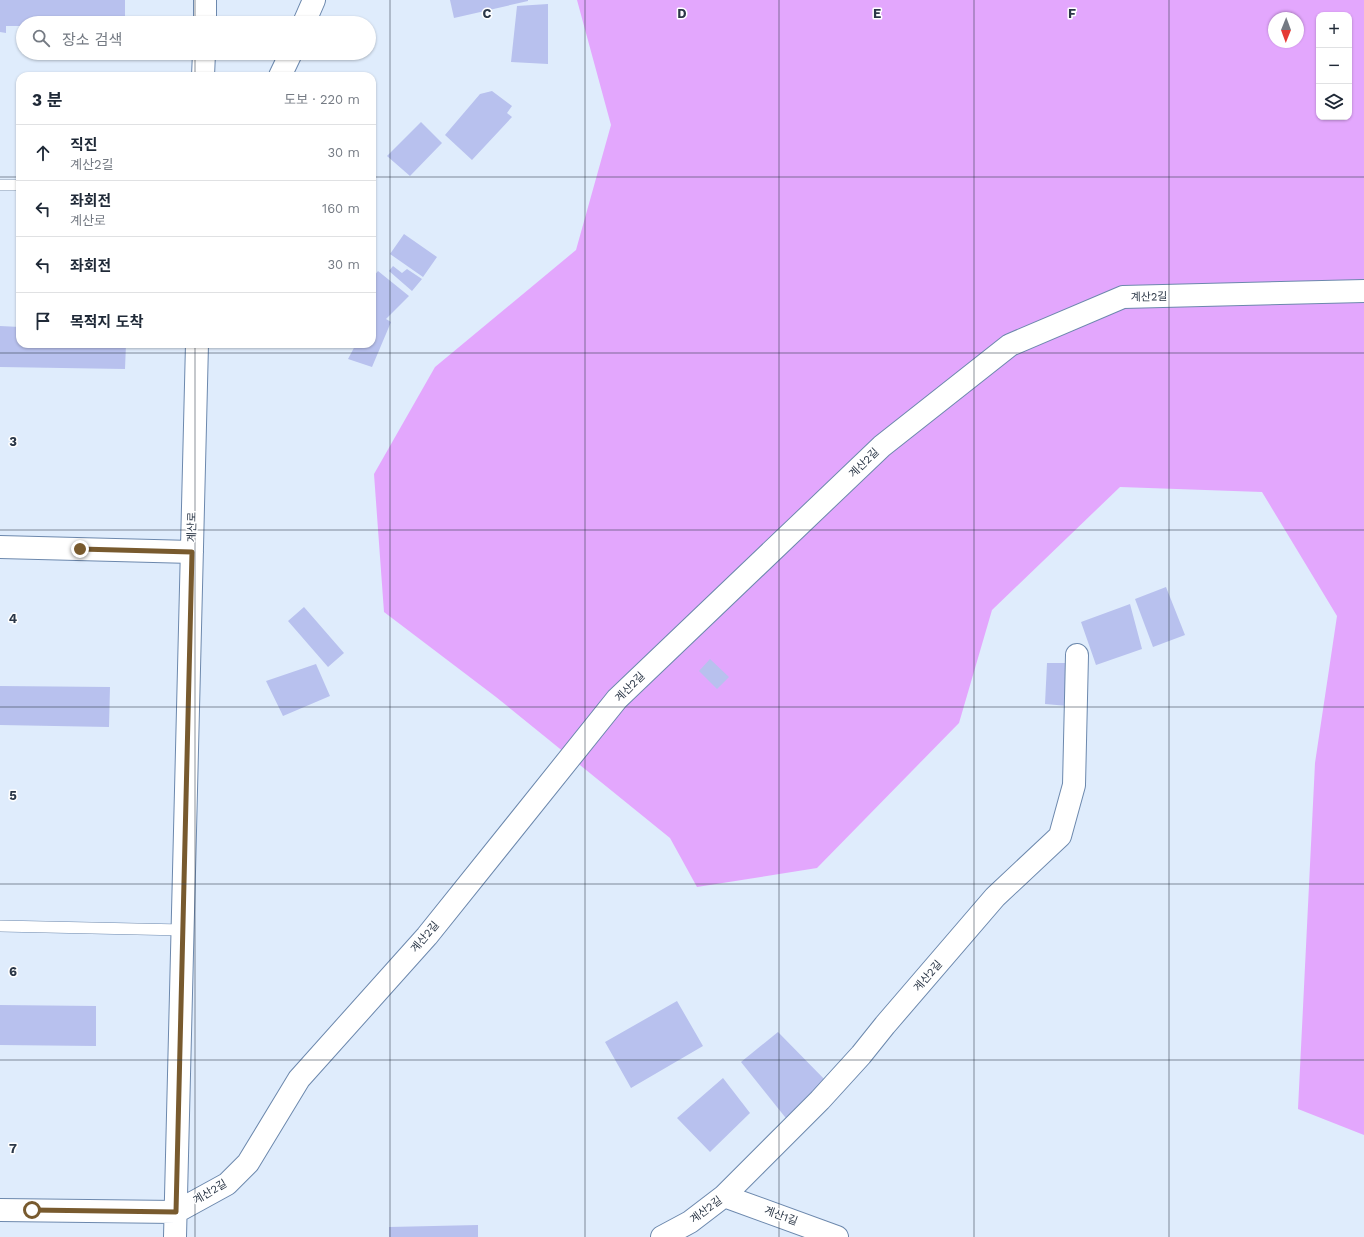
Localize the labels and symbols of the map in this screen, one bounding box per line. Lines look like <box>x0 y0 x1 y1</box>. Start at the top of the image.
text: C <box>483 6 492 21</box>
text: D <box>677 6 687 21</box>
text: E <box>873 6 881 21</box>
text: F <box>1068 6 1076 21</box>
north arrow <box>1268 12 1304 48</box>
street label: 계산2길 <box>1130 290 1168 304</box>
text: 3 <box>9 434 17 449</box>
street label: 계산2길 <box>846 446 882 480</box>
street label: 계산로 <box>185 512 199 542</box>
route end <box>71 540 89 558</box>
text: 4 <box>9 611 18 626</box>
street label: 계산2길 <box>612 669 648 705</box>
text: 5 <box>9 788 17 803</box>
street label: 계산2길 <box>408 919 442 955</box>
street label: 계산2길 <box>911 958 945 994</box>
text: 6 <box>9 964 17 979</box>
text: 7 <box>9 1141 17 1156</box>
street label: 계산2길 <box>191 1177 229 1207</box>
street label: 계산2길 <box>687 1194 725 1226</box>
route start <box>23 1201 41 1219</box>
street label: 계산1길 <box>762 1204 800 1228</box>

